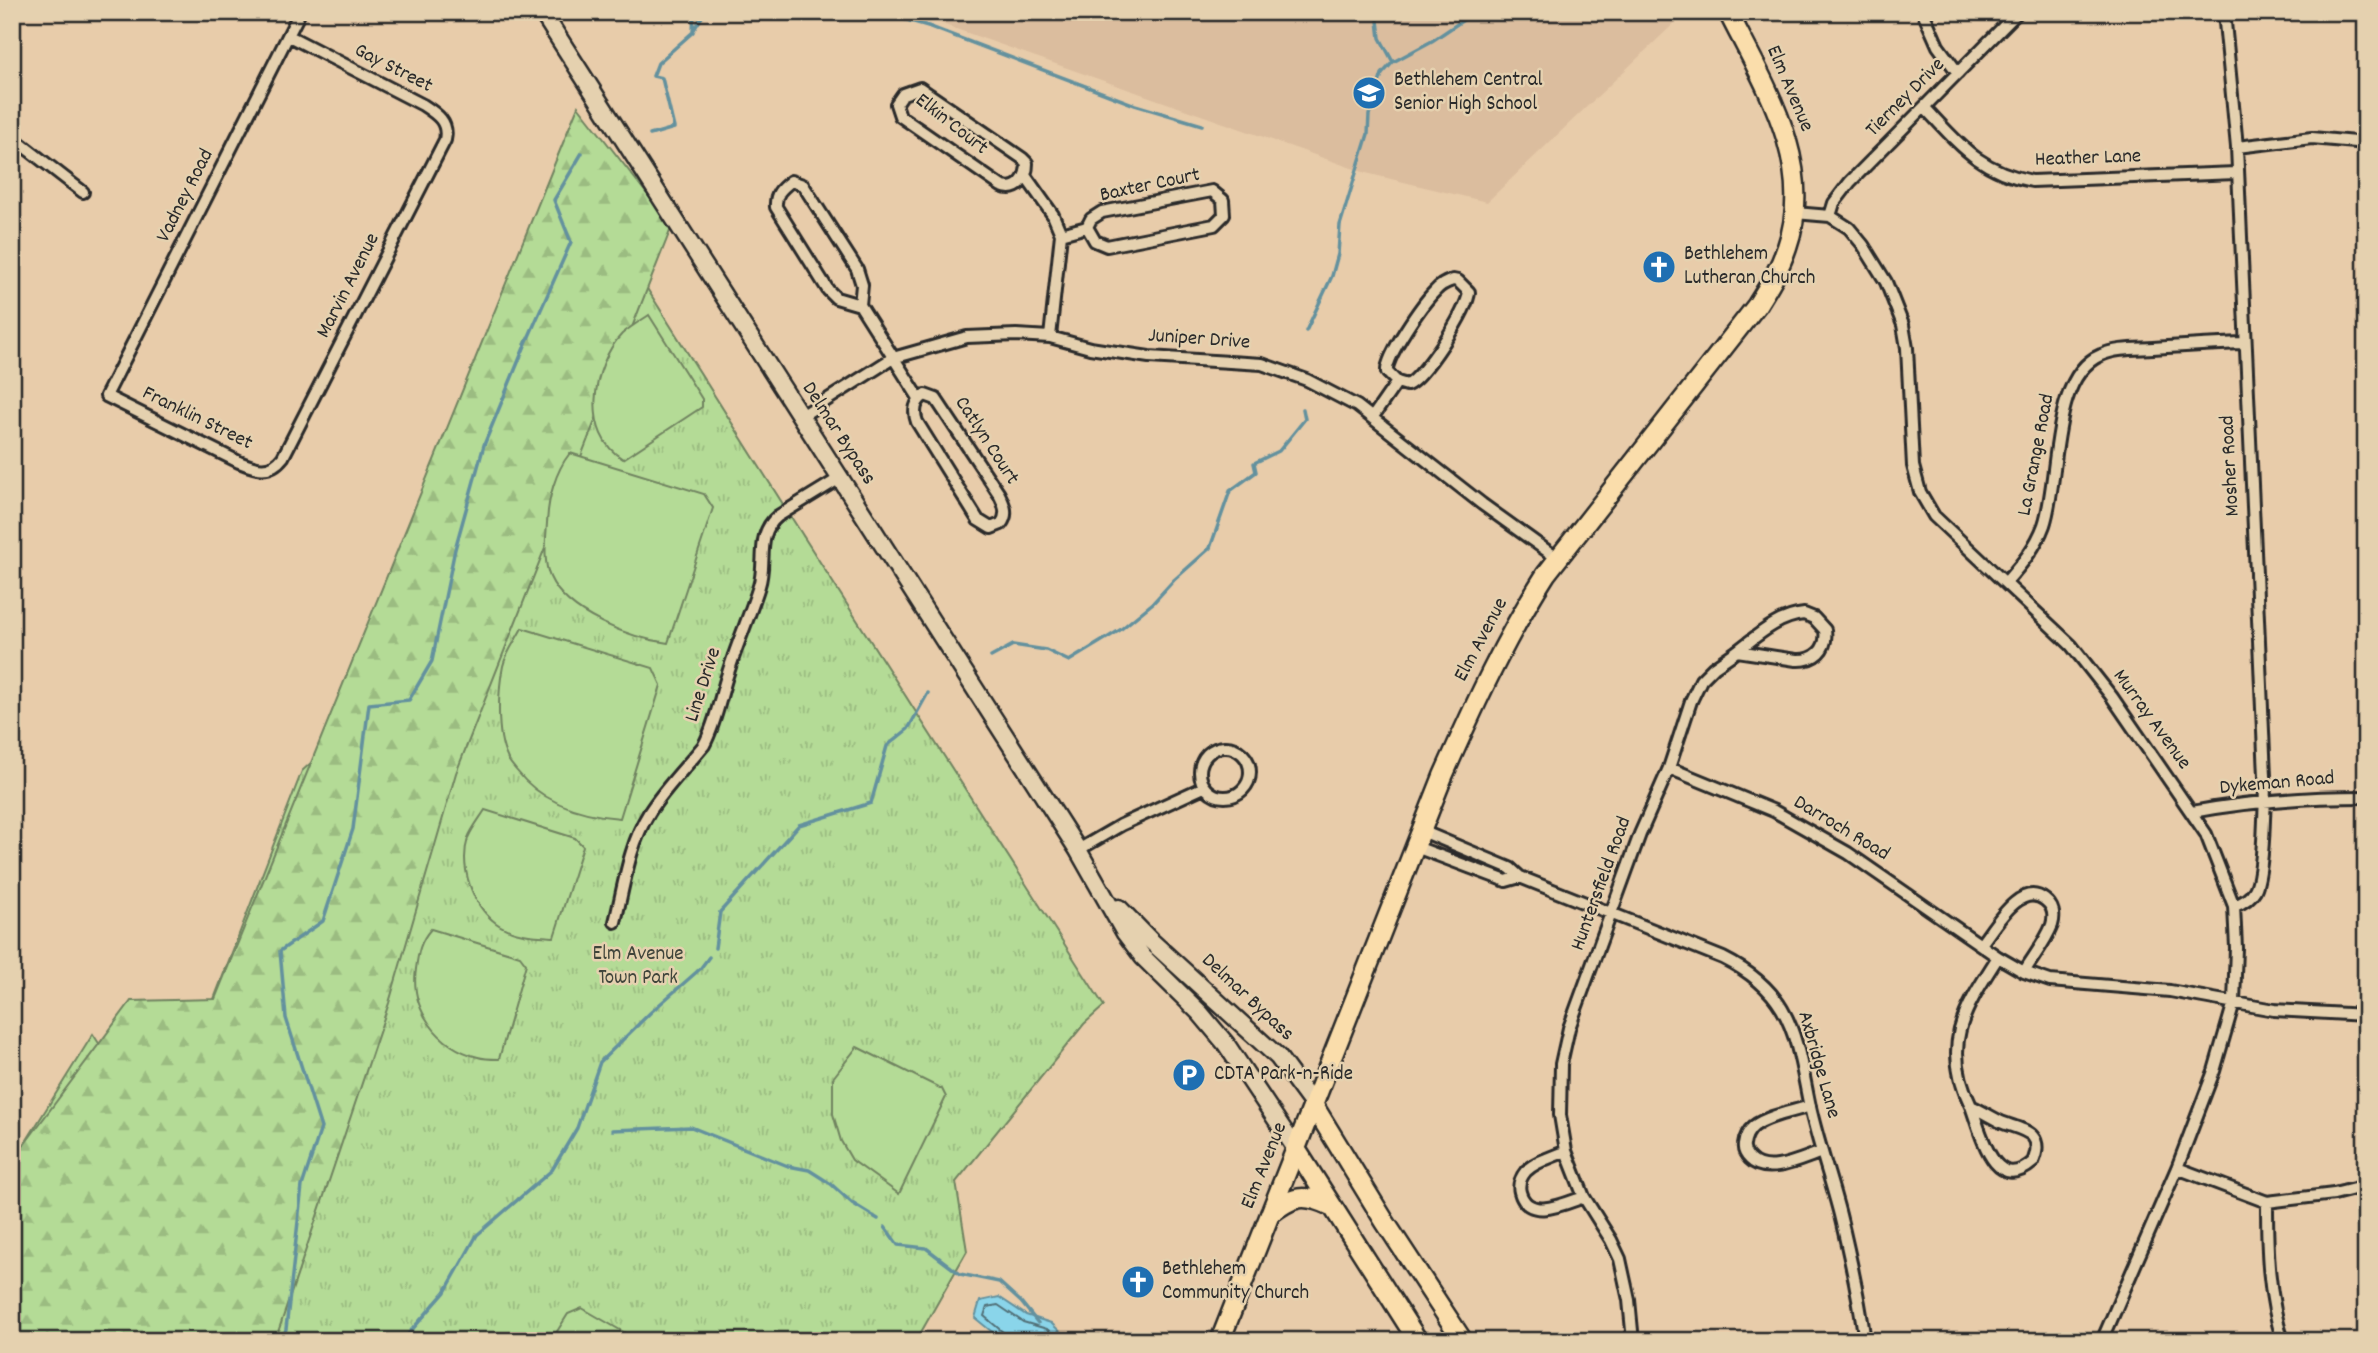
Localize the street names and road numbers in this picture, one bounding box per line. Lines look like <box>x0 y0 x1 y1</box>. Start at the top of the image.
street label: Gay Street <box>348 36 438 102</box>
street label: Elm Avenue <box>1757 41 1821 137</box>
street label: Tierney Drive <box>1859 51 1953 145</box>
street label: Elkin Court <box>908 87 994 163</box>
street label: Heather Lane <box>2034 142 2142 176</box>
street label: Vadney Road <box>150 144 222 248</box>
street label: Baxter Court <box>1097 161 1203 211</box>
street label: Marvin Avenue <box>310 228 388 344</box>
street label: Juniper Drive <box>1147 321 1251 359</box>
street label: Delmar Bypass <box>793 377 883 491</box>
street label: Franklin Street <box>137 379 258 459</box>
street label: Catlyn Court <box>946 391 1026 491</box>
street label: La Grange Road <box>2010 391 2064 519</box>
street label: Mosher Road <box>2213 415 2249 517</box>
street label: Elm Avenue <box>1447 593 1517 687</box>
street label: Line Drive <box>678 644 730 726</box>
street label: Murray Avenue <box>2104 664 2198 776</box>
street label: Dykeman Road <box>2218 764 2336 804</box>
street label: Darroch Road <box>1787 788 1895 870</box>
street label: Huntersfield Road <box>1564 813 1640 955</box>
street label: Delmar Bypass <box>1194 947 1300 1049</box>
street label: Axbridge Lane <box>1788 1008 1848 1122</box>
street label: Elm Avenue <box>1234 1118 1296 1214</box>

